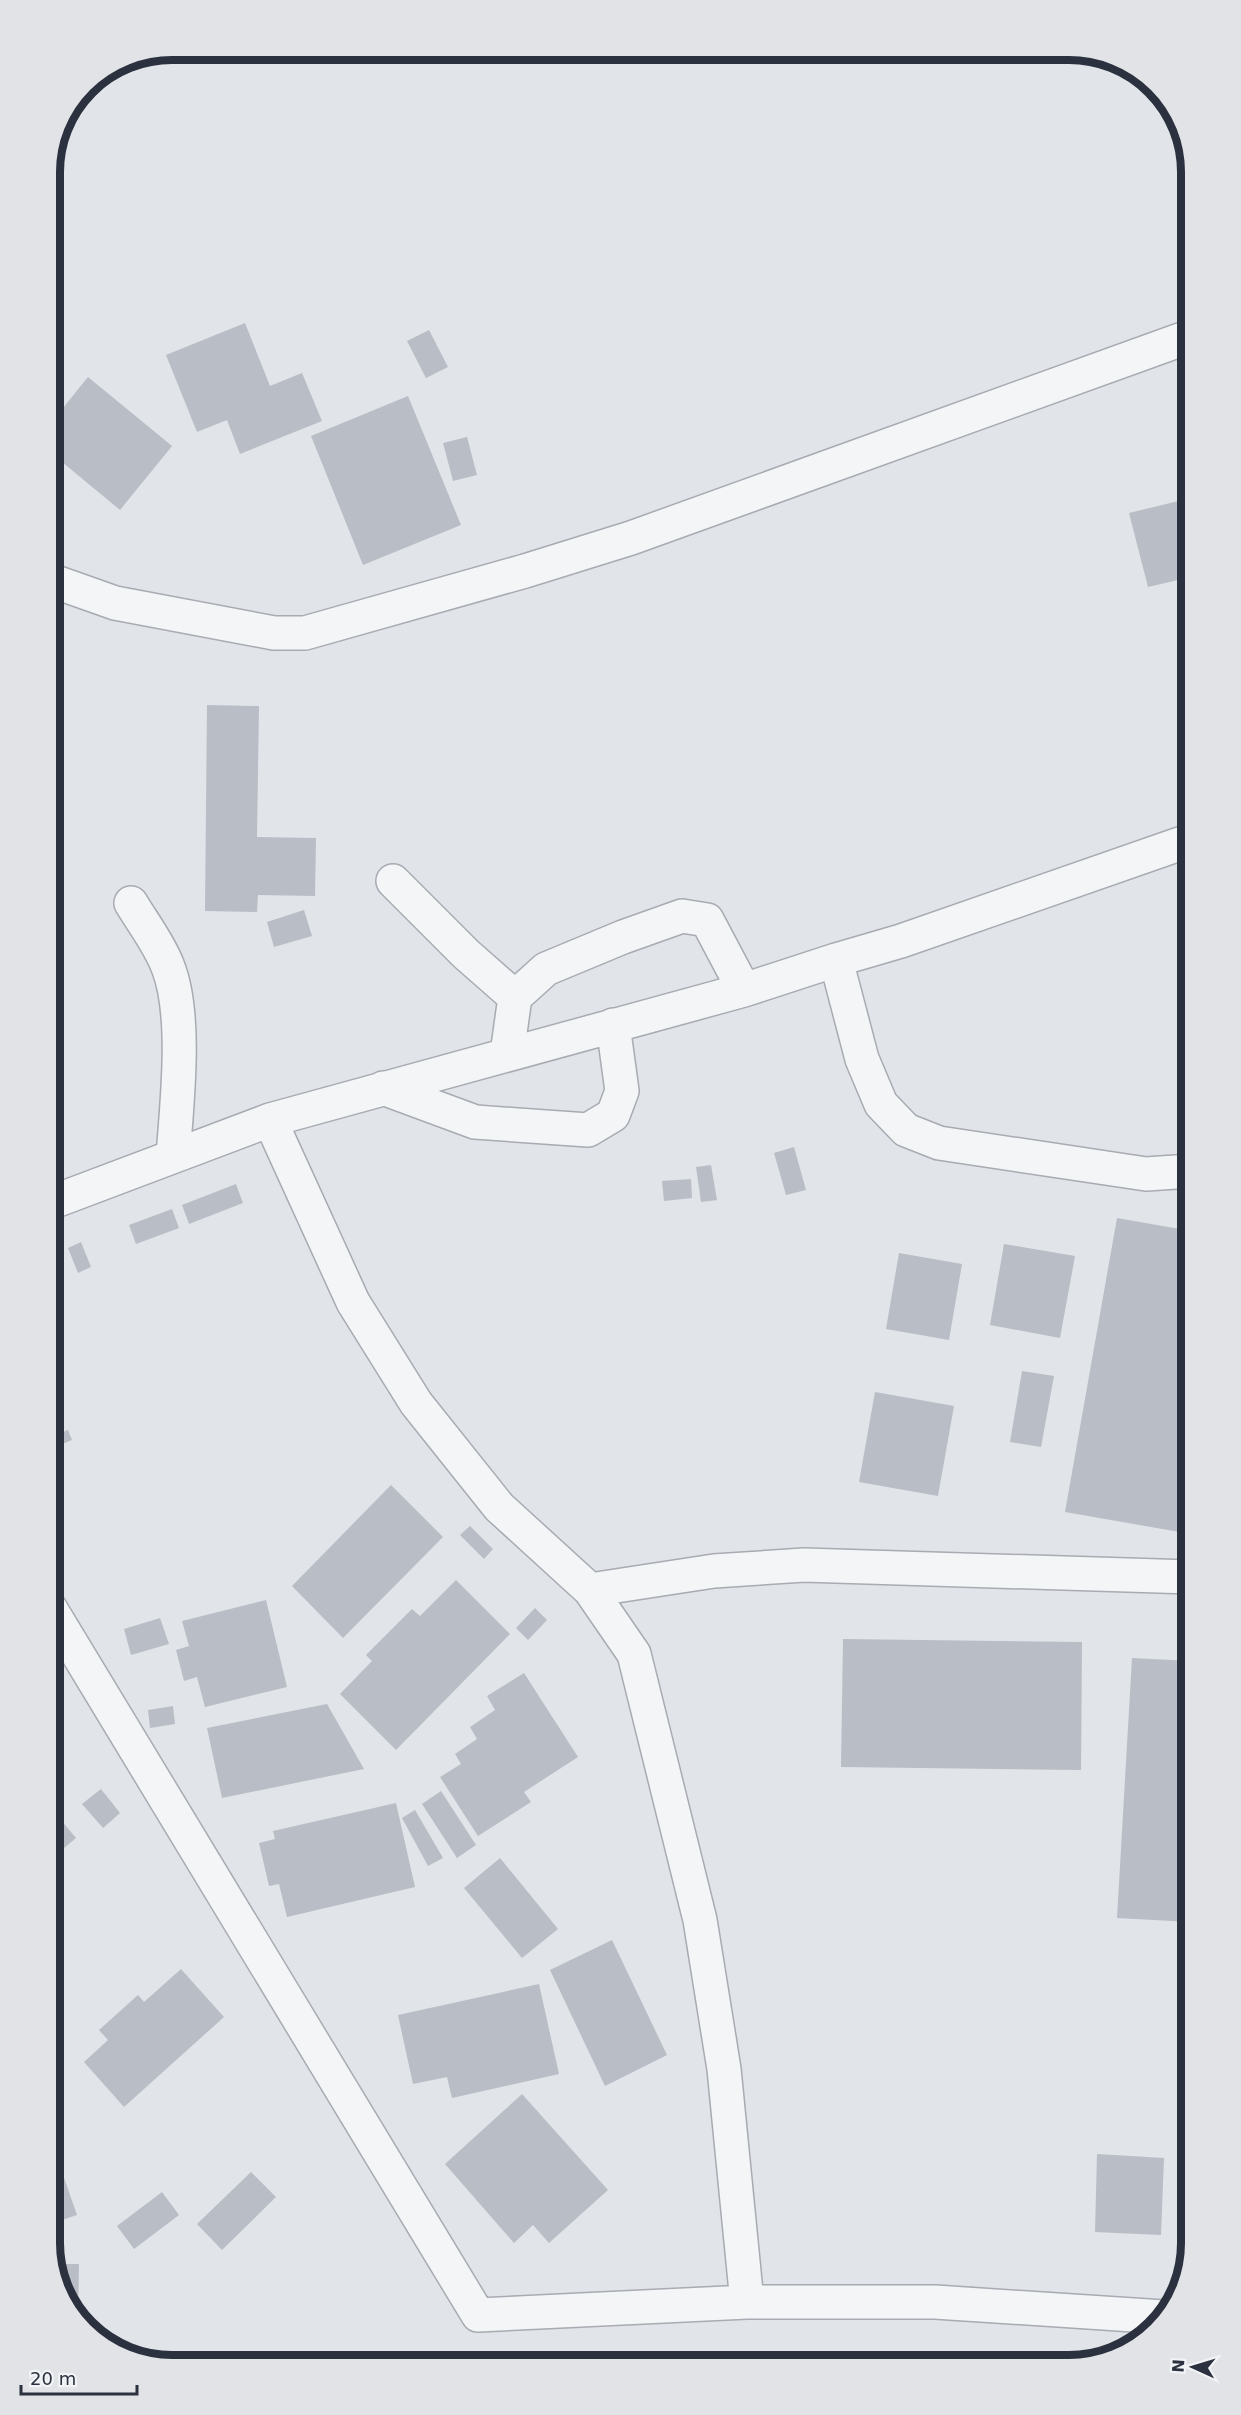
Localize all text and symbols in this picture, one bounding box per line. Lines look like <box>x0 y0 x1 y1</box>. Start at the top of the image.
north arrow <box>1163 2337 1223 2397</box>
scale bar <box>21 2358 136 2396</box>
text: N <box>1169 2359 1188 2373</box>
text: 20 m <box>30 2368 76 2389</box>

